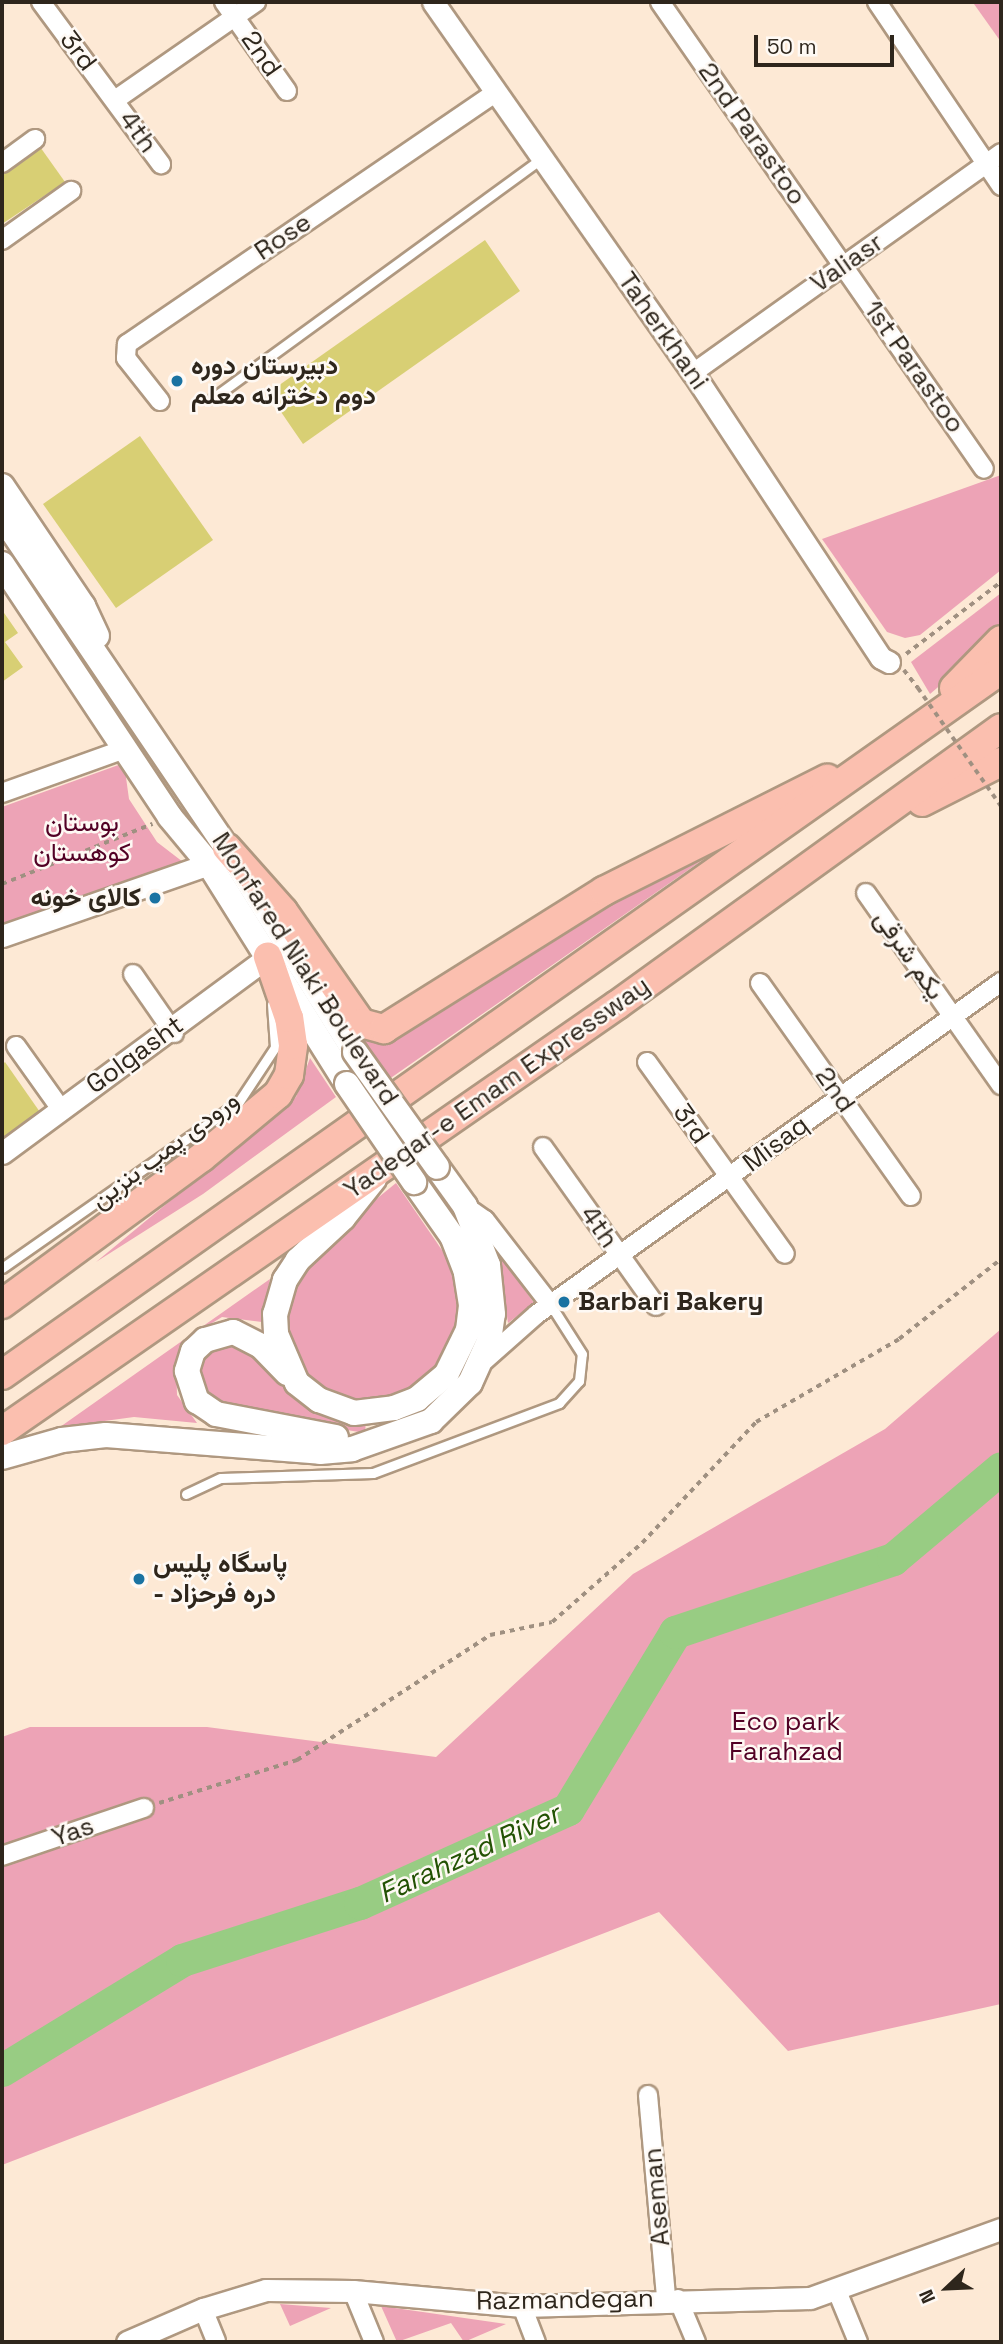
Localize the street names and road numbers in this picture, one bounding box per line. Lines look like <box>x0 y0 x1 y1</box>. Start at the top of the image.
street label: 3rd <box>53 25 103 77</box>
street label: 2nd <box>234 25 288 83</box>
street label: 2nd Parastoo <box>691 57 813 211</box>
street label: 4th <box>112 105 164 159</box>
street label: Rose <box>249 207 317 267</box>
street label: Valiasr <box>805 227 889 299</box>
street label: Taherkhani <box>611 266 715 396</box>
street label: 1st Parastoo <box>857 295 971 439</box>
street label: Monfared Niaki Boulevard <box>205 827 405 1111</box>
street label: یکم شرقی <box>867 904 951 1006</box>
street label: Yadegar-e Emam Expressway <box>338 970 656 1206</box>
street label: Golgasht <box>80 1009 190 1101</box>
street label: 2nd <box>808 1061 862 1119</box>
street label: ورودی پمپ بنزین <box>85 1084 245 1216</box>
street label: 3rd <box>666 1098 716 1150</box>
street label: Misaq <box>737 1109 815 1179</box>
street label: 4th <box>574 1200 624 1254</box>
street label: Yas <box>48 1810 98 1854</box>
street label: Aseman <box>637 2146 677 2248</box>
street label: Razmandegan <box>476 2283 654 2317</box>

